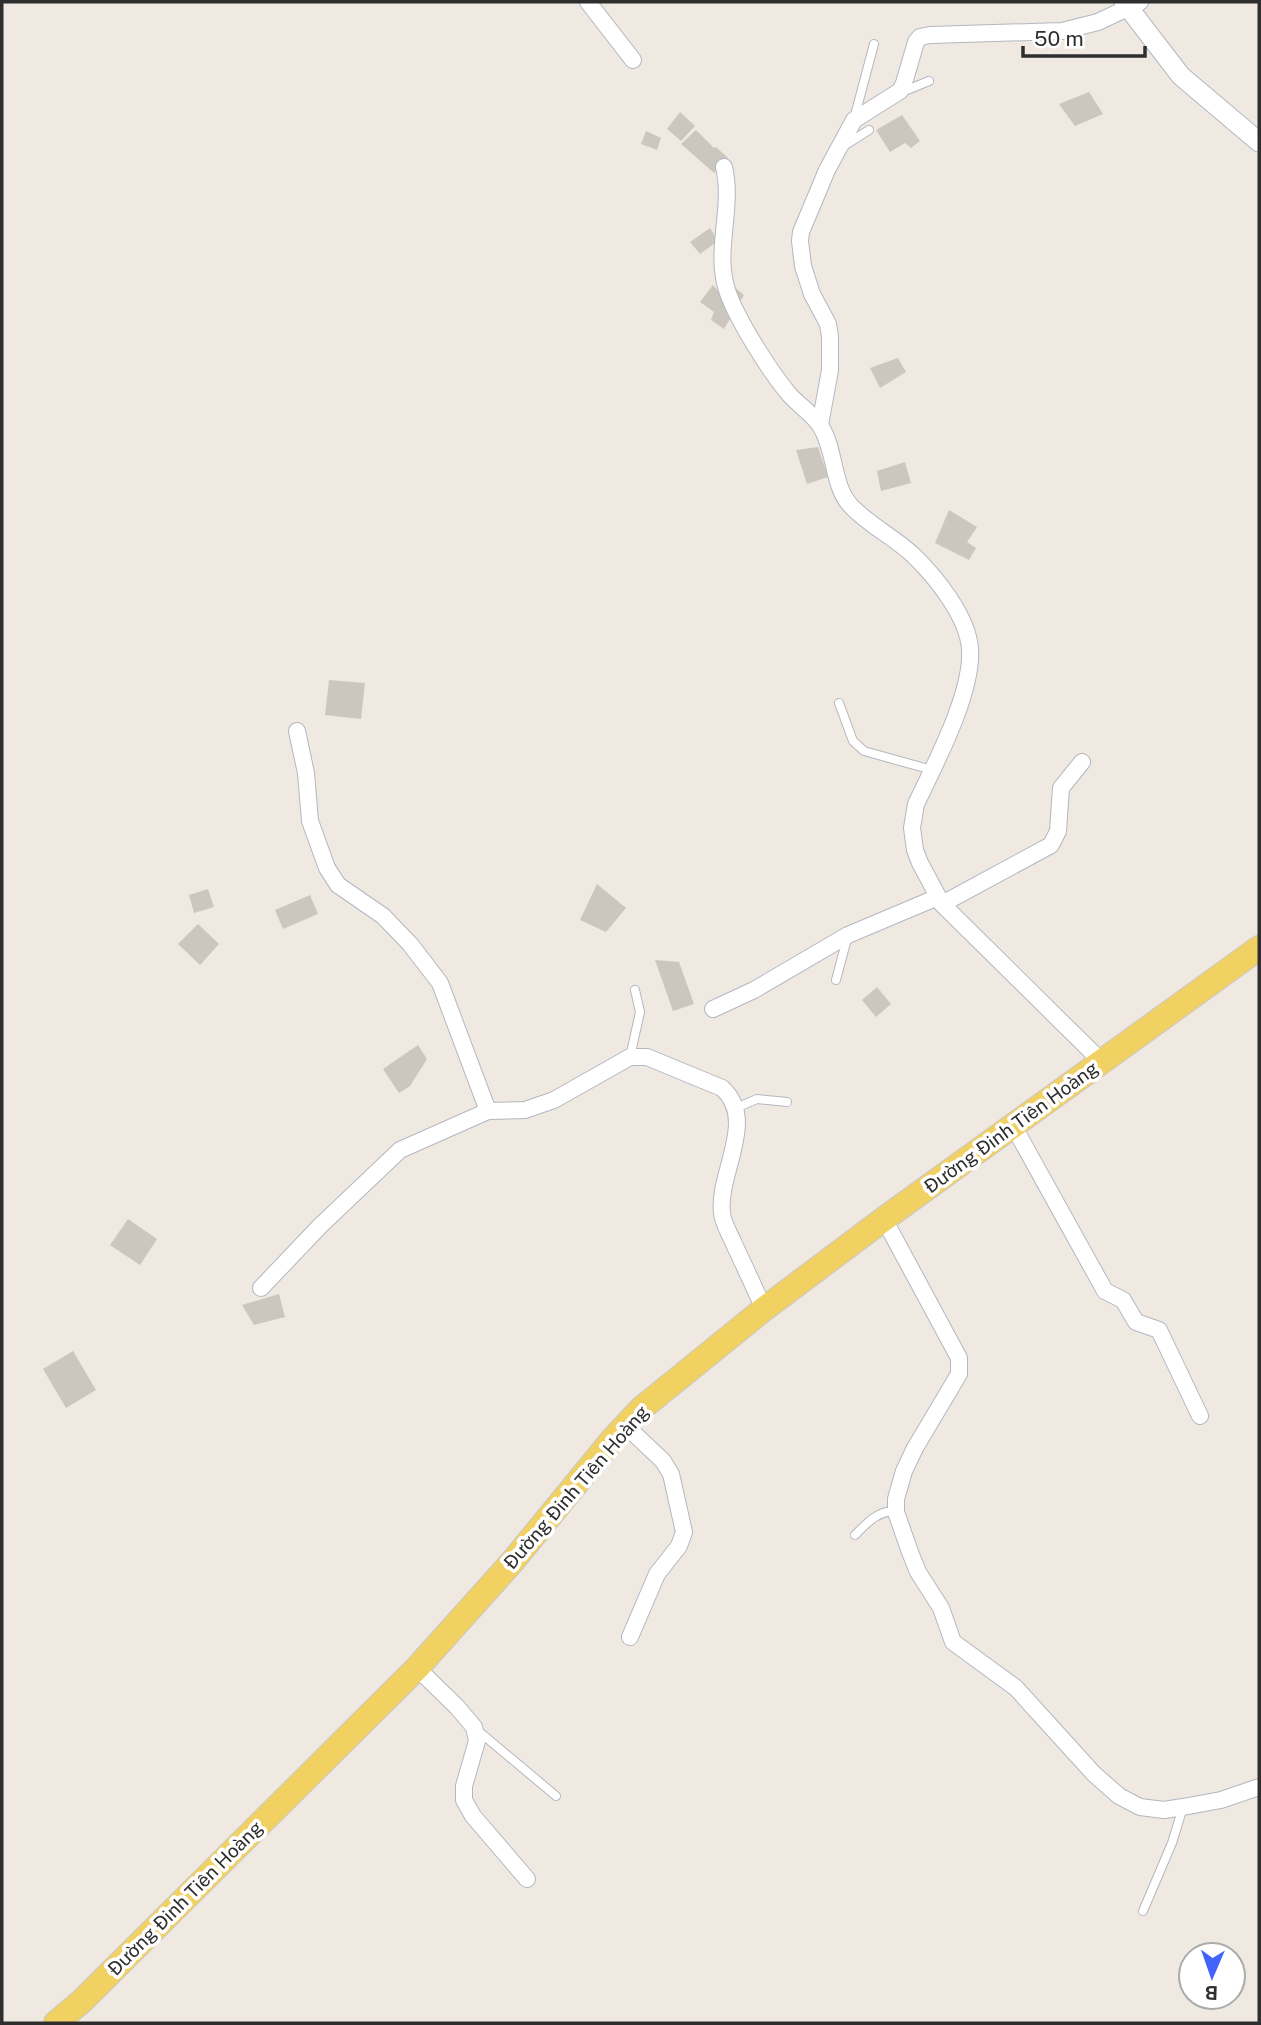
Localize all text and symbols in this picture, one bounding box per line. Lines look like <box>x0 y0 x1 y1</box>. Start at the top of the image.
scale bar <box>1023 14 1146 58</box>
text: 50 m <box>1034 26 1084 51</box>
street label: Đường Đinh Tiên Hoàng <box>920 1056 1102 1198</box>
street label: Đường Đinh Tiên Hoàng <box>499 1401 653 1573</box>
street label: Đường Đinh Tiên Hoàng <box>103 1816 267 1980</box>
north arrow <box>1177 1941 1247 2011</box>
text: B <box>1205 1982 1218 2004</box>

